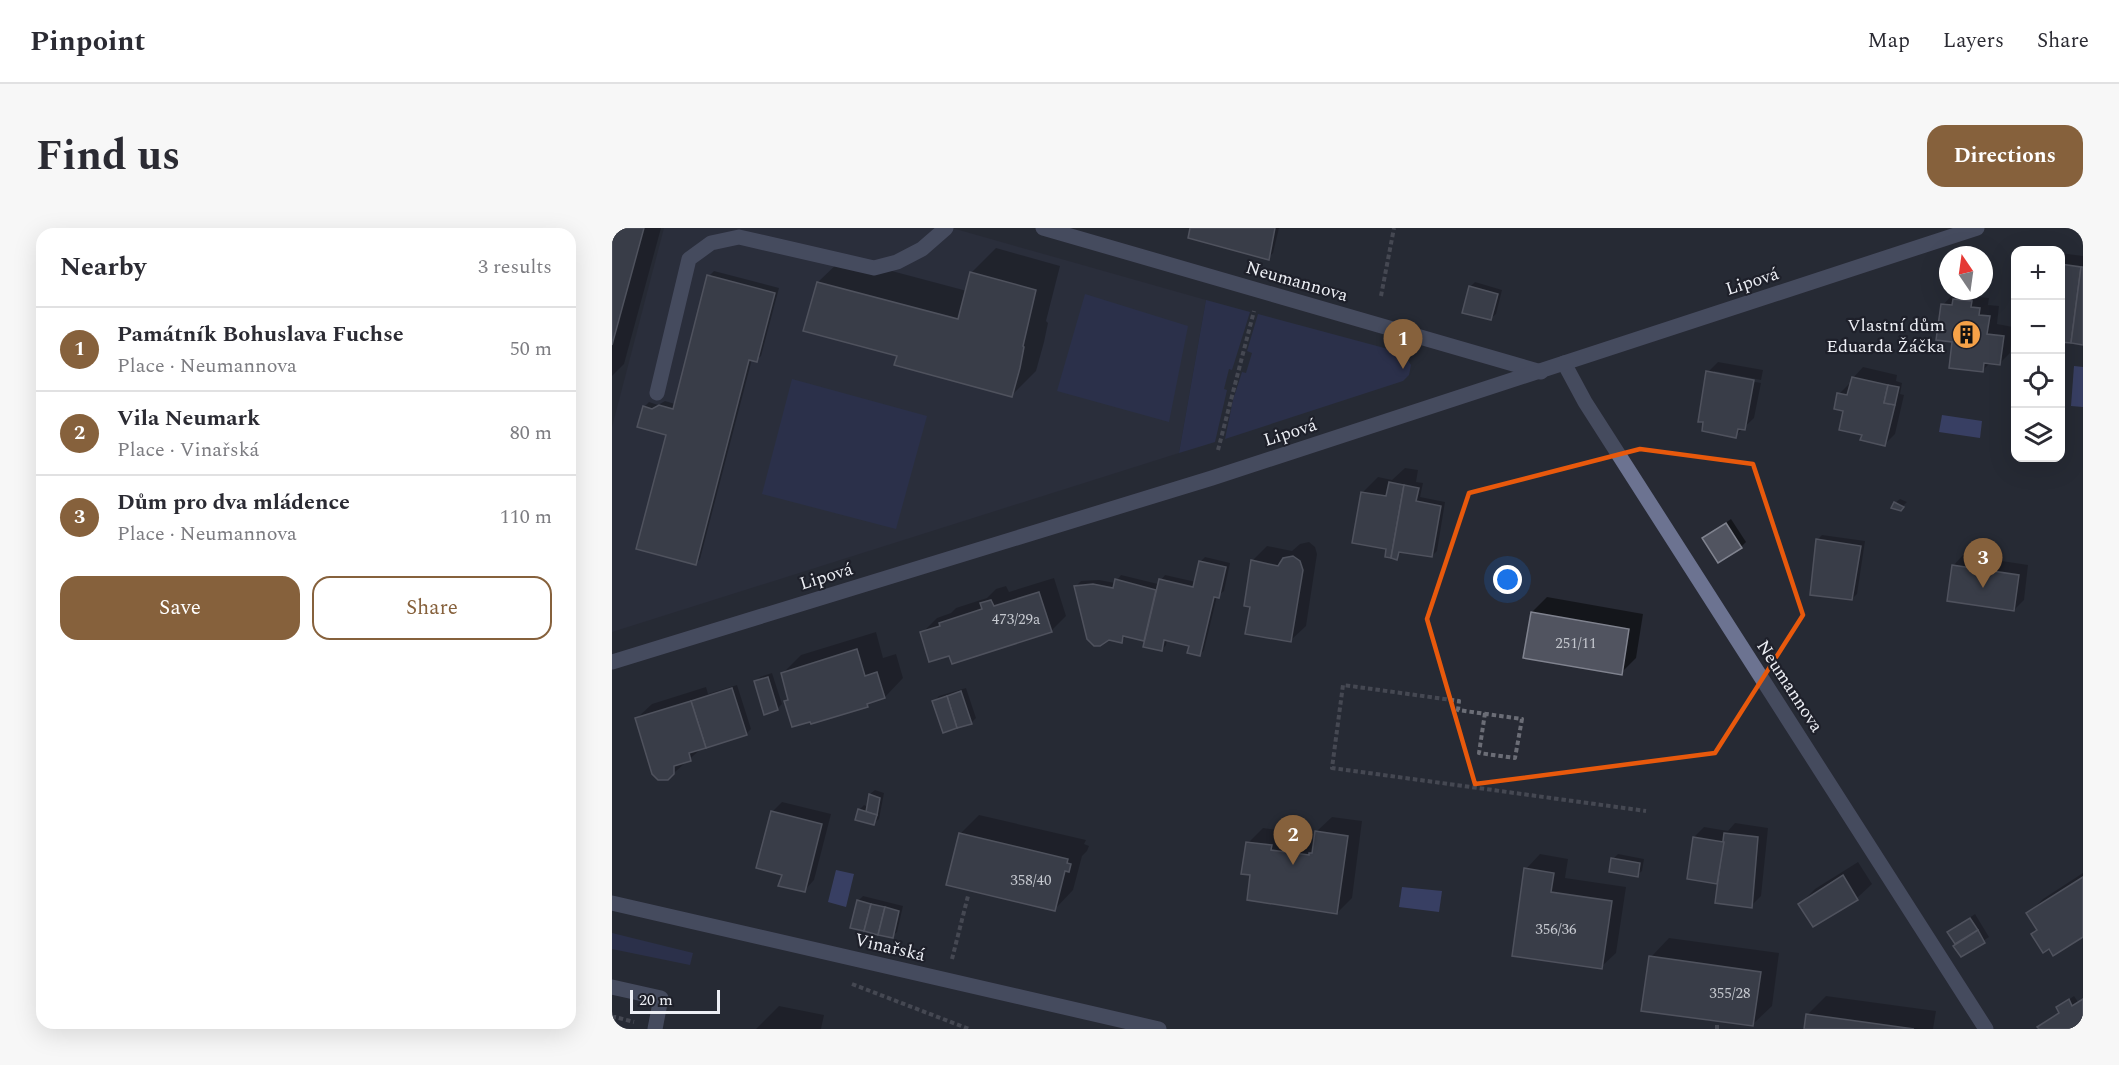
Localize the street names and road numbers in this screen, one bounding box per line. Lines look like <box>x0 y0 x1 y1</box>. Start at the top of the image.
street label: Neumannova <box>1242 254 1351 309</box>
street label: Lipová <box>1722 260 1782 303</box>
street label: Lipová <box>1260 411 1320 454</box>
street label: Lipová <box>796 556 856 597</box>
street label: Neumannova <box>1750 635 1830 738</box>
street label: Vinařská <box>852 926 928 969</box>

